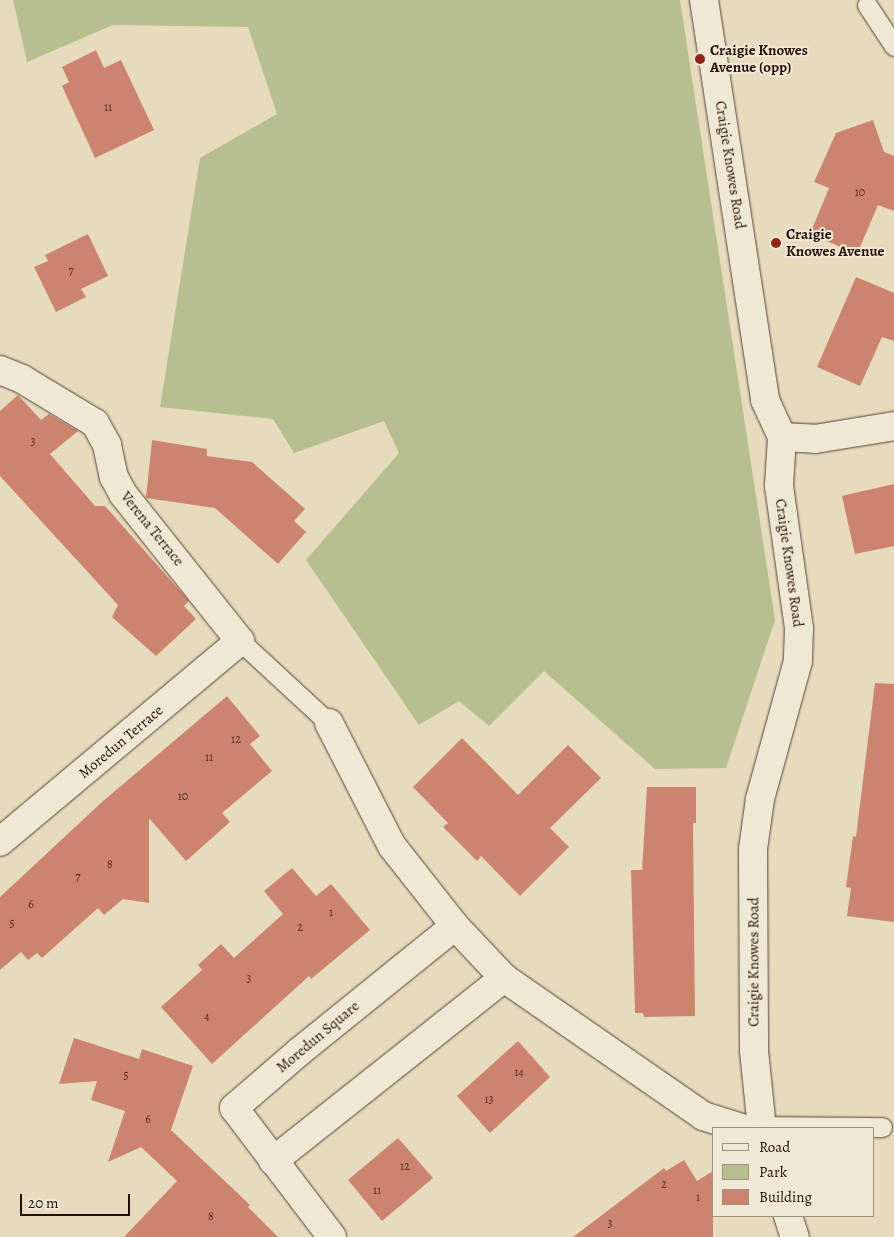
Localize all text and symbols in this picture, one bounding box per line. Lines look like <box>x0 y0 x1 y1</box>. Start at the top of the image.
place label: Craigie Knowes Avenue (opp) <box>710 41 808 76</box>
marker: Craigie Knowes Avenue (opp) <box>694 53 706 65</box>
street label: Craigie Knowes Road <box>711 100 749 230</box>
house number: 11 <box>104 101 112 115</box>
house number: 10 <box>855 186 865 200</box>
place label: Craigie Knowes Avenue <box>786 225 885 260</box>
marker: Craigie Knowes Avenue <box>770 237 782 249</box>
house number: 7 <box>68 264 74 278</box>
house number: 3 <box>31 435 35 449</box>
street label: Verena Terrace <box>117 488 187 570</box>
street label: Craigie Knowes Road <box>771 498 807 628</box>
street label: Moredun Terrace <box>75 701 167 783</box>
house number: 12 <box>231 733 241 747</box>
house number: 11 <box>205 751 213 765</box>
house number: 10 <box>178 790 188 804</box>
house number: 8 <box>107 858 113 872</box>
house number: 7 <box>75 870 81 884</box>
street label: Craigie Knowes Road <box>745 897 763 1027</box>
house number: 6 <box>28 898 34 912</box>
house number: 1 <box>329 906 333 920</box>
house number: 5 <box>9 917 15 931</box>
house number: 2 <box>297 921 303 935</box>
house number: 3 <box>247 972 251 986</box>
street label: Moredun Square <box>273 997 363 1077</box>
house number: 4 <box>204 1010 210 1024</box>
house number: 14 <box>514 1066 524 1080</box>
house number: 5 <box>123 1069 129 1083</box>
house number: 13 <box>484 1093 494 1107</box>
house number: 6 <box>145 1113 151 1127</box>
legend <box>712 1127 874 1217</box>
text: Road <box>759 1137 790 1157</box>
house number: 12 <box>400 1160 410 1174</box>
text: Park <box>759 1162 787 1182</box>
house number: 2 <box>661 1178 667 1192</box>
scale bar <box>22 1184 132 1216</box>
house number: 11 <box>373 1184 381 1198</box>
text: Building <box>759 1187 812 1207</box>
house number: 1 <box>696 1191 700 1205</box>
text: 20 m <box>28 1193 59 1213</box>
house number: 8 <box>208 1210 214 1224</box>
house number: 3 <box>608 1217 612 1231</box>

